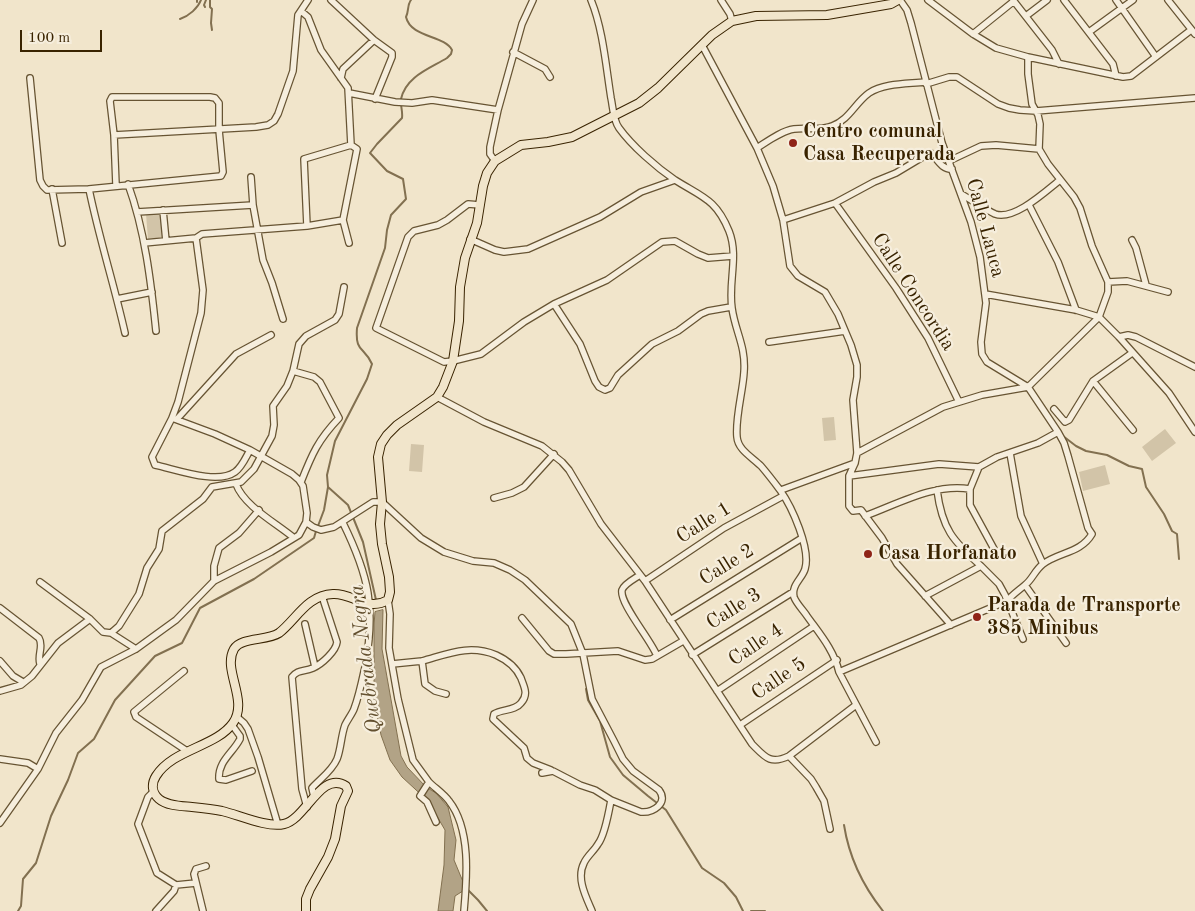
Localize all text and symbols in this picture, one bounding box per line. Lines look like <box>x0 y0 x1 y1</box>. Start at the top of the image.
scale bar <box>22 20 105 52</box>
text: 100 m <box>28 31 70 46</box>
place label: Centro comunal Casa Recuperada <box>803 120 955 167</box>
marker: Centro comunal Casa Recuperada <box>787 137 799 149</box>
street label: Calle Lauca <box>960 176 1010 280</box>
street label: Calle Concordia <box>866 229 960 355</box>
street label: Calle 1 <box>672 497 736 549</box>
street label: Calle 2 <box>695 539 759 591</box>
place label: Casa Horfanato <box>878 542 1017 566</box>
marker: Casa Horfanato <box>862 548 874 560</box>
water label: Quebrada Negra <box>344 583 388 735</box>
street label: Calle 3 <box>702 583 766 635</box>
place label: Parada de Transporte 385 Minibus <box>987 594 1181 641</box>
marker: Parada de Transporte 385 Minibus <box>971 611 983 623</box>
street label: Calle 4 <box>724 618 788 672</box>
street label: Calle 5 <box>747 652 811 706</box>

